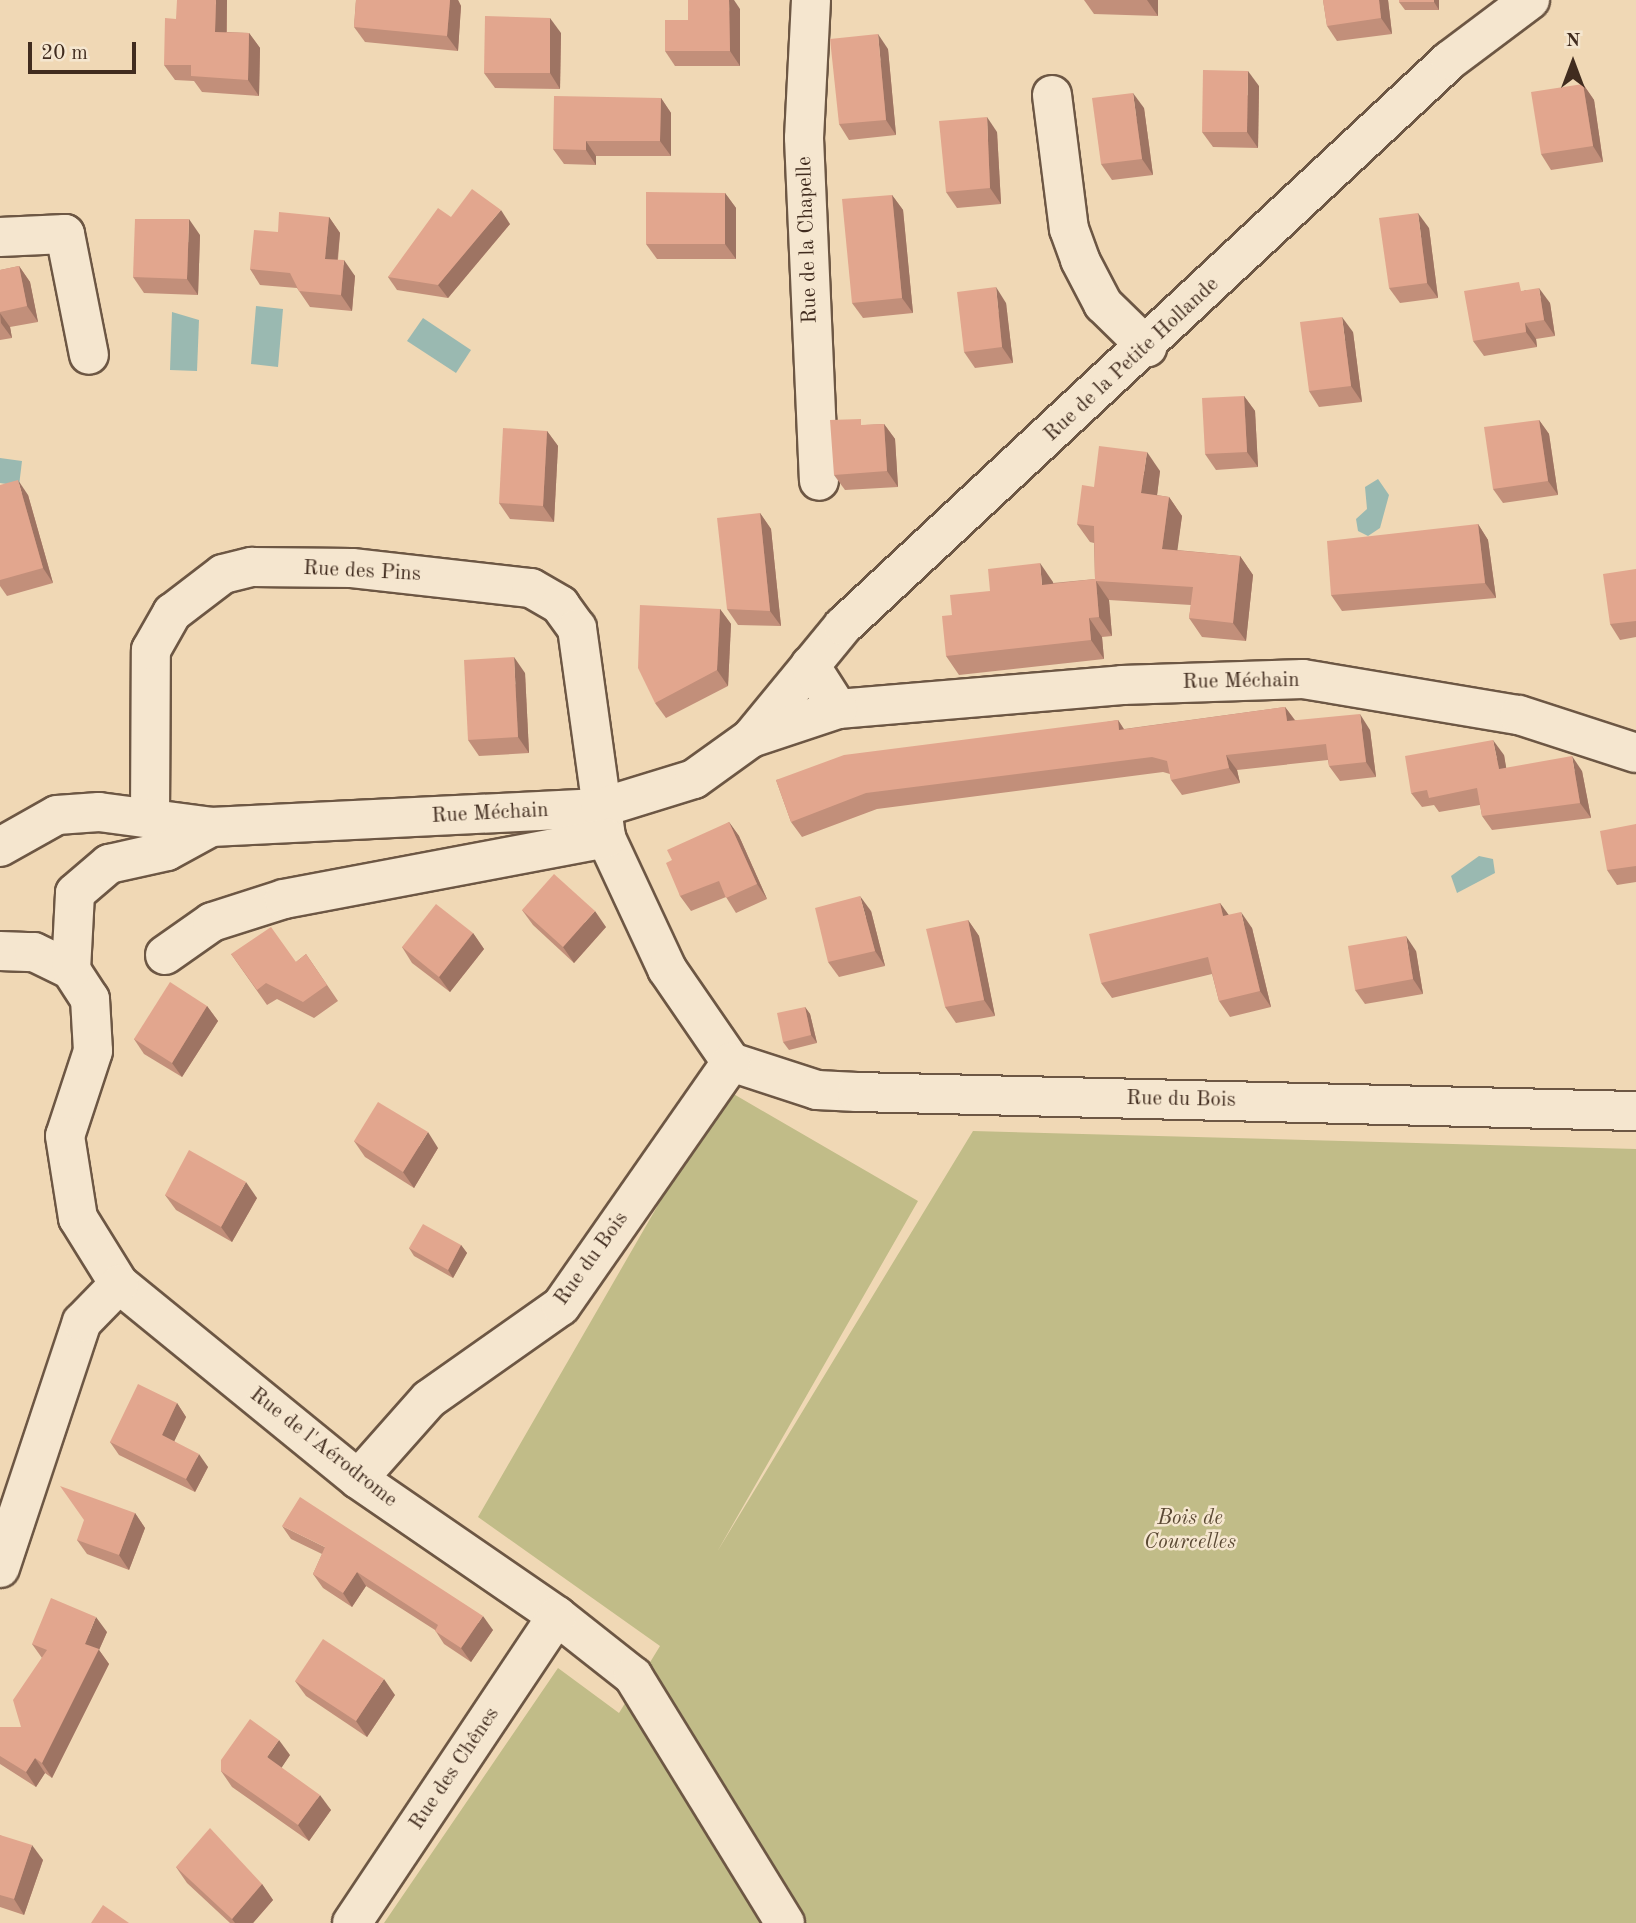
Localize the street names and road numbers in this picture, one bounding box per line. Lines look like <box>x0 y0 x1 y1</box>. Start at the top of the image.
street label: Rue de la Chapelle <box>792 156 824 324</box>
street label: Rue de la Petite Hollande <box>1039 272 1225 448</box>
street label: Rue des Pins <box>303 556 421 588</box>
street label: Rue Méchain <box>1182 668 1300 696</box>
street label: Rue Méchain <box>431 798 549 830</box>
street label: Rue du Bois <box>1126 1086 1236 1114</box>
street label: Rue du Bois <box>550 1207 634 1311</box>
street label: Rue de l'Aérodrome <box>244 1383 402 1513</box>
street label: Rue des Chênes <box>405 1703 505 1835</box>

